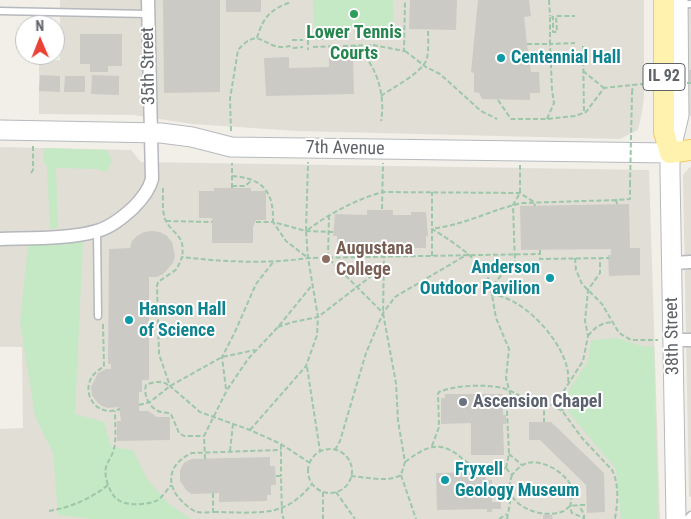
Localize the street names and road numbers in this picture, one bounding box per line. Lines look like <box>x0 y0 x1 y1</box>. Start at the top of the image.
street label: 35th Street <box>138 27 160 105</box>
road number: IL 92 <box>643 64 685 90</box>
street label: 7th Avenue <box>305 138 385 160</box>
street label: 38th Street <box>662 297 684 375</box>

